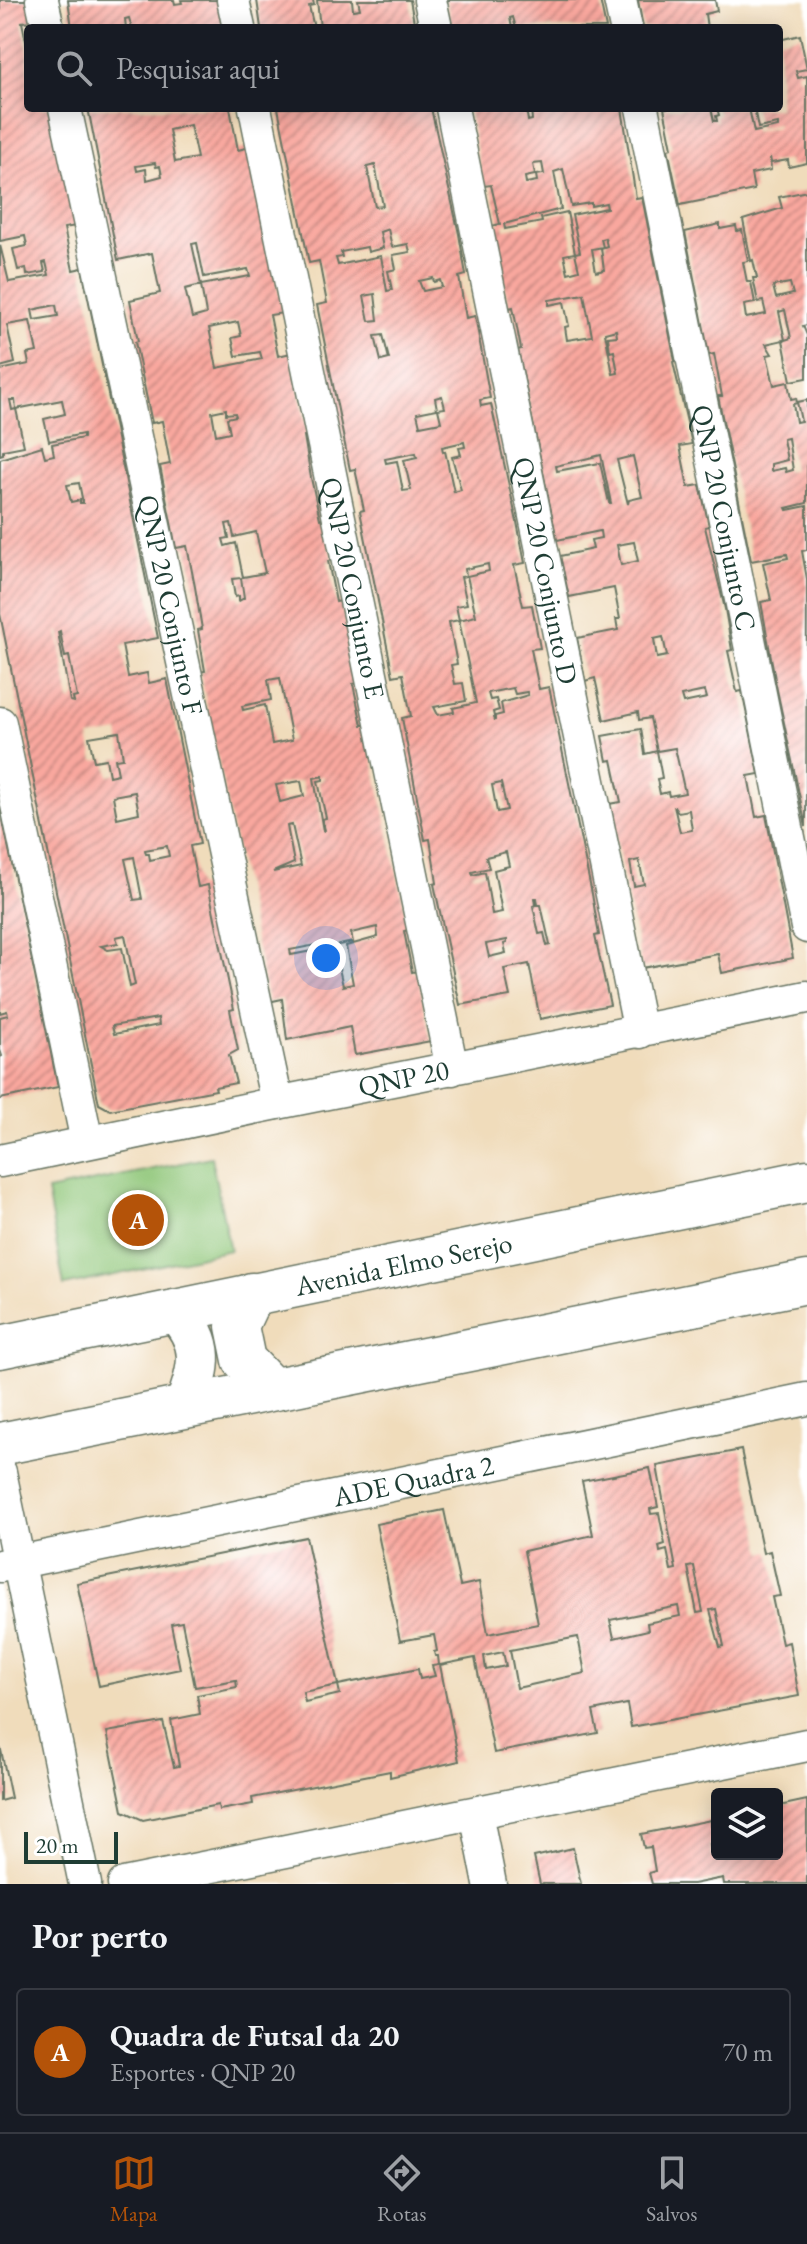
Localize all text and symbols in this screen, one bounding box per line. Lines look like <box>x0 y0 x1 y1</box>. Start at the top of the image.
search box <box>24 24 783 112</box>
icon: search <box>52 46 96 90</box>
text: Pesquisar aqui <box>116 49 280 88</box>
street label: QNP 20 Conjunto C <box>684 402 765 634</box>
street label: QNP 20 Conjunto D <box>505 454 587 687</box>
street label: QNP 20 Conjunto E <box>313 474 394 702</box>
street label: QNP 20 Conjunto F <box>130 491 212 718</box>
your location <box>306 938 346 978</box>
street label: QNP 20 <box>355 1051 452 1104</box>
pin: A <box>112 1190 164 1250</box>
street label: Avenida Elmo Serejo <box>291 1224 515 1304</box>
street label: ADE Quadra 2 <box>329 1446 497 1515</box>
map controls <box>711 1788 783 1860</box>
button: layers <box>711 1788 783 1860</box>
scale bar <box>24 1828 118 1864</box>
text: 20 m <box>36 1831 79 1860</box>
text: Por perto <box>32 1914 168 1958</box>
text: Quadra de Futsal da 20 <box>110 2016 399 2055</box>
text: A <box>51 2035 69 2069</box>
text: 70 m <box>723 2035 773 2069</box>
text: Esportes · QNP 20 <box>110 2055 295 2089</box>
tab: Mapa <box>110 2151 158 2228</box>
tab: Rotas <box>377 2151 426 2228</box>
tab: Salvos <box>646 2151 697 2228</box>

